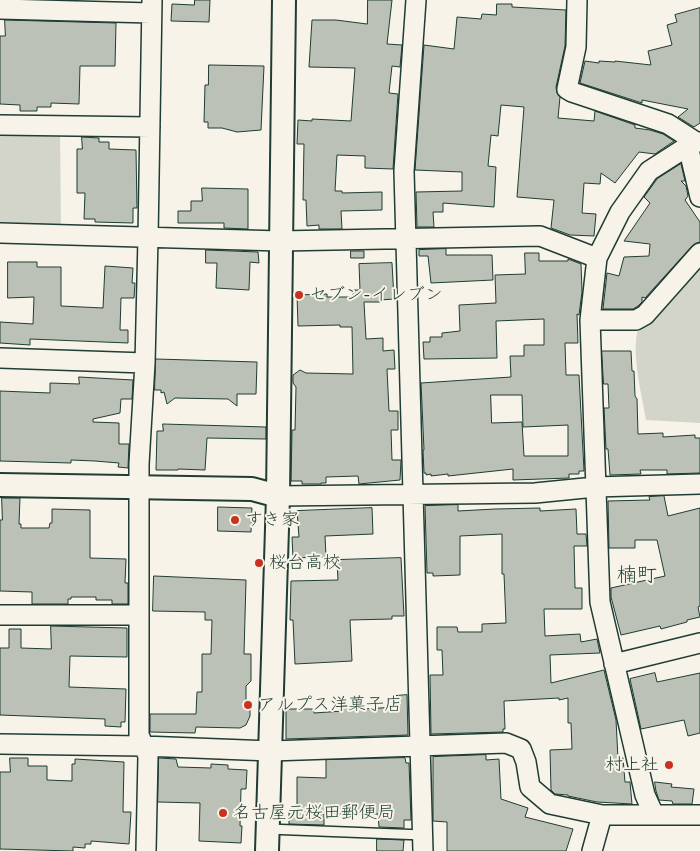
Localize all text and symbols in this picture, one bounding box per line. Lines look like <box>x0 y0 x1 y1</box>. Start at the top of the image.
place label: セブン-イレブン <box>309 284 443 306</box>
marker: セブン-イレブン <box>293 289 305 301</box>
place label: すき家 <box>245 509 299 531</box>
marker: すき家 <box>229 514 241 526</box>
place label: 桜台高校 <box>269 552 341 574</box>
marker: 桜台高校 <box>253 557 265 569</box>
district label: 楠町 <box>617 563 657 587</box>
place label: アルプス洋菓子店 <box>258 694 402 716</box>
marker: アルプス洋菓子店 <box>242 699 254 711</box>
place label: 村上社 <box>605 754 659 776</box>
marker: 村上社 <box>663 759 675 771</box>
place label: 名古屋元桜田郵便局 <box>233 802 395 824</box>
marker: 名古屋元桜田郵便局 <box>217 807 229 819</box>

